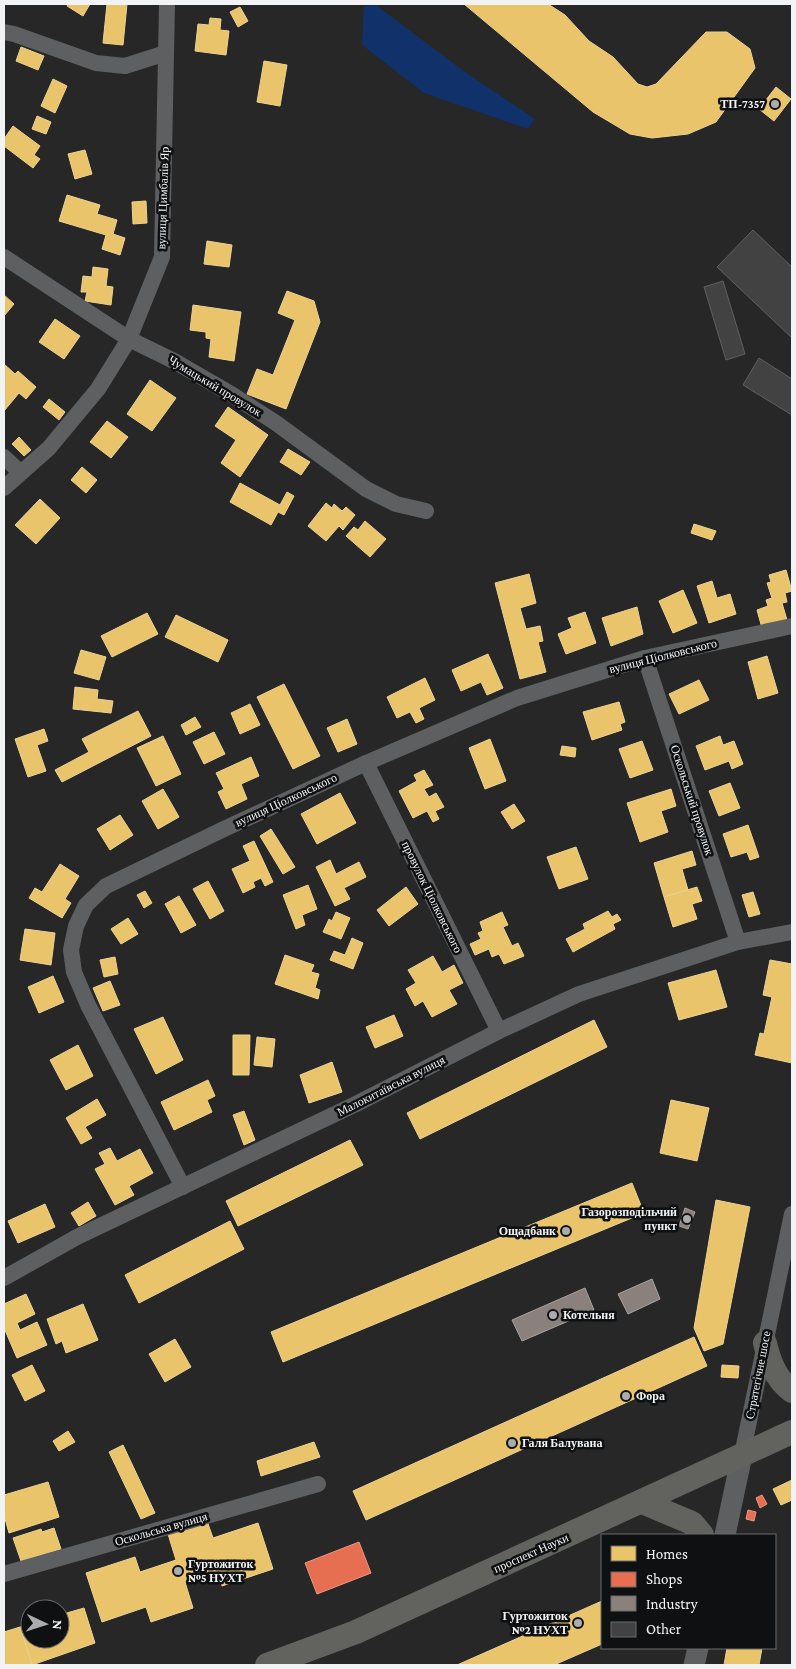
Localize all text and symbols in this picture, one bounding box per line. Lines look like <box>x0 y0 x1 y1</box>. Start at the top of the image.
place label: ТП-7357 <box>720 97 765 111</box>
marker: ТП-7357 <box>769 98 781 110</box>
street label: вулиця Цимбалів Яр <box>154 146 172 250</box>
street label: Чумацький провулок <box>166 353 264 419</box>
street label: вулиця Ціолковського <box>608 636 718 676</box>
street label: Оскольський провулок <box>668 743 717 857</box>
street label: вулиця Ціолковського <box>233 770 339 830</box>
street label: провулок Ціолковського <box>399 839 465 955</box>
street label: Малокитаївська вулиця <box>335 1053 448 1119</box>
place label: Газорозподільчий пункт <box>581 1205 677 1233</box>
marker: Газорозподільчий пункт <box>681 1213 693 1225</box>
place label: Ощадбанк <box>499 1224 556 1238</box>
marker: Ощадбанк <box>560 1225 572 1237</box>
place label: Котельня <box>563 1308 615 1322</box>
marker: Котельня <box>547 1309 559 1321</box>
street label: Стратегічне шосе <box>743 1330 773 1420</box>
place label: Фора <box>636 1389 665 1403</box>
marker: Фора <box>620 1390 632 1402</box>
place label: Галя Балувана <box>522 1436 602 1450</box>
marker: Галя Балувана <box>506 1437 518 1449</box>
street label: Оскольська вулиця <box>113 1509 209 1549</box>
street label: проспект Науки <box>491 1530 571 1576</box>
legend <box>601 1534 776 1649</box>
text: Homes <box>646 1546 688 1562</box>
place label: Гуртожиток №5 НУХТ <box>188 1557 253 1585</box>
marker: Гуртожиток №5 НУХТ <box>172 1565 184 1577</box>
text: Shops <box>646 1571 682 1588</box>
text: Industry <box>646 1596 698 1613</box>
north arrow <box>20 1599 70 1649</box>
place label: Гуртожиток №2 НУХТ <box>503 1609 568 1637</box>
marker: Гуртожиток №2 НУХТ <box>572 1617 584 1629</box>
text: N <box>50 1620 66 1631</box>
text: Other <box>646 1621 682 1637</box>

